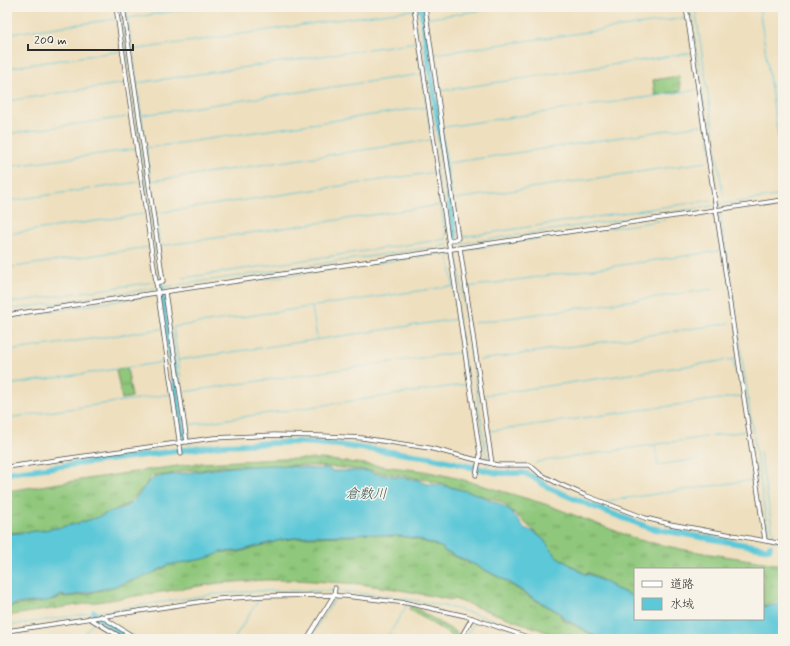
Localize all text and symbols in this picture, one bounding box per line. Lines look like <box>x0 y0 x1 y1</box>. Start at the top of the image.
scale bar <box>28 26 133 52</box>
text: 200 m <box>34 33 67 49</box>
water label: 倉敷川 <box>345 485 387 503</box>
legend <box>634 568 764 620</box>
text: 道路 <box>670 577 694 593</box>
text: 水域 <box>670 597 694 613</box>

